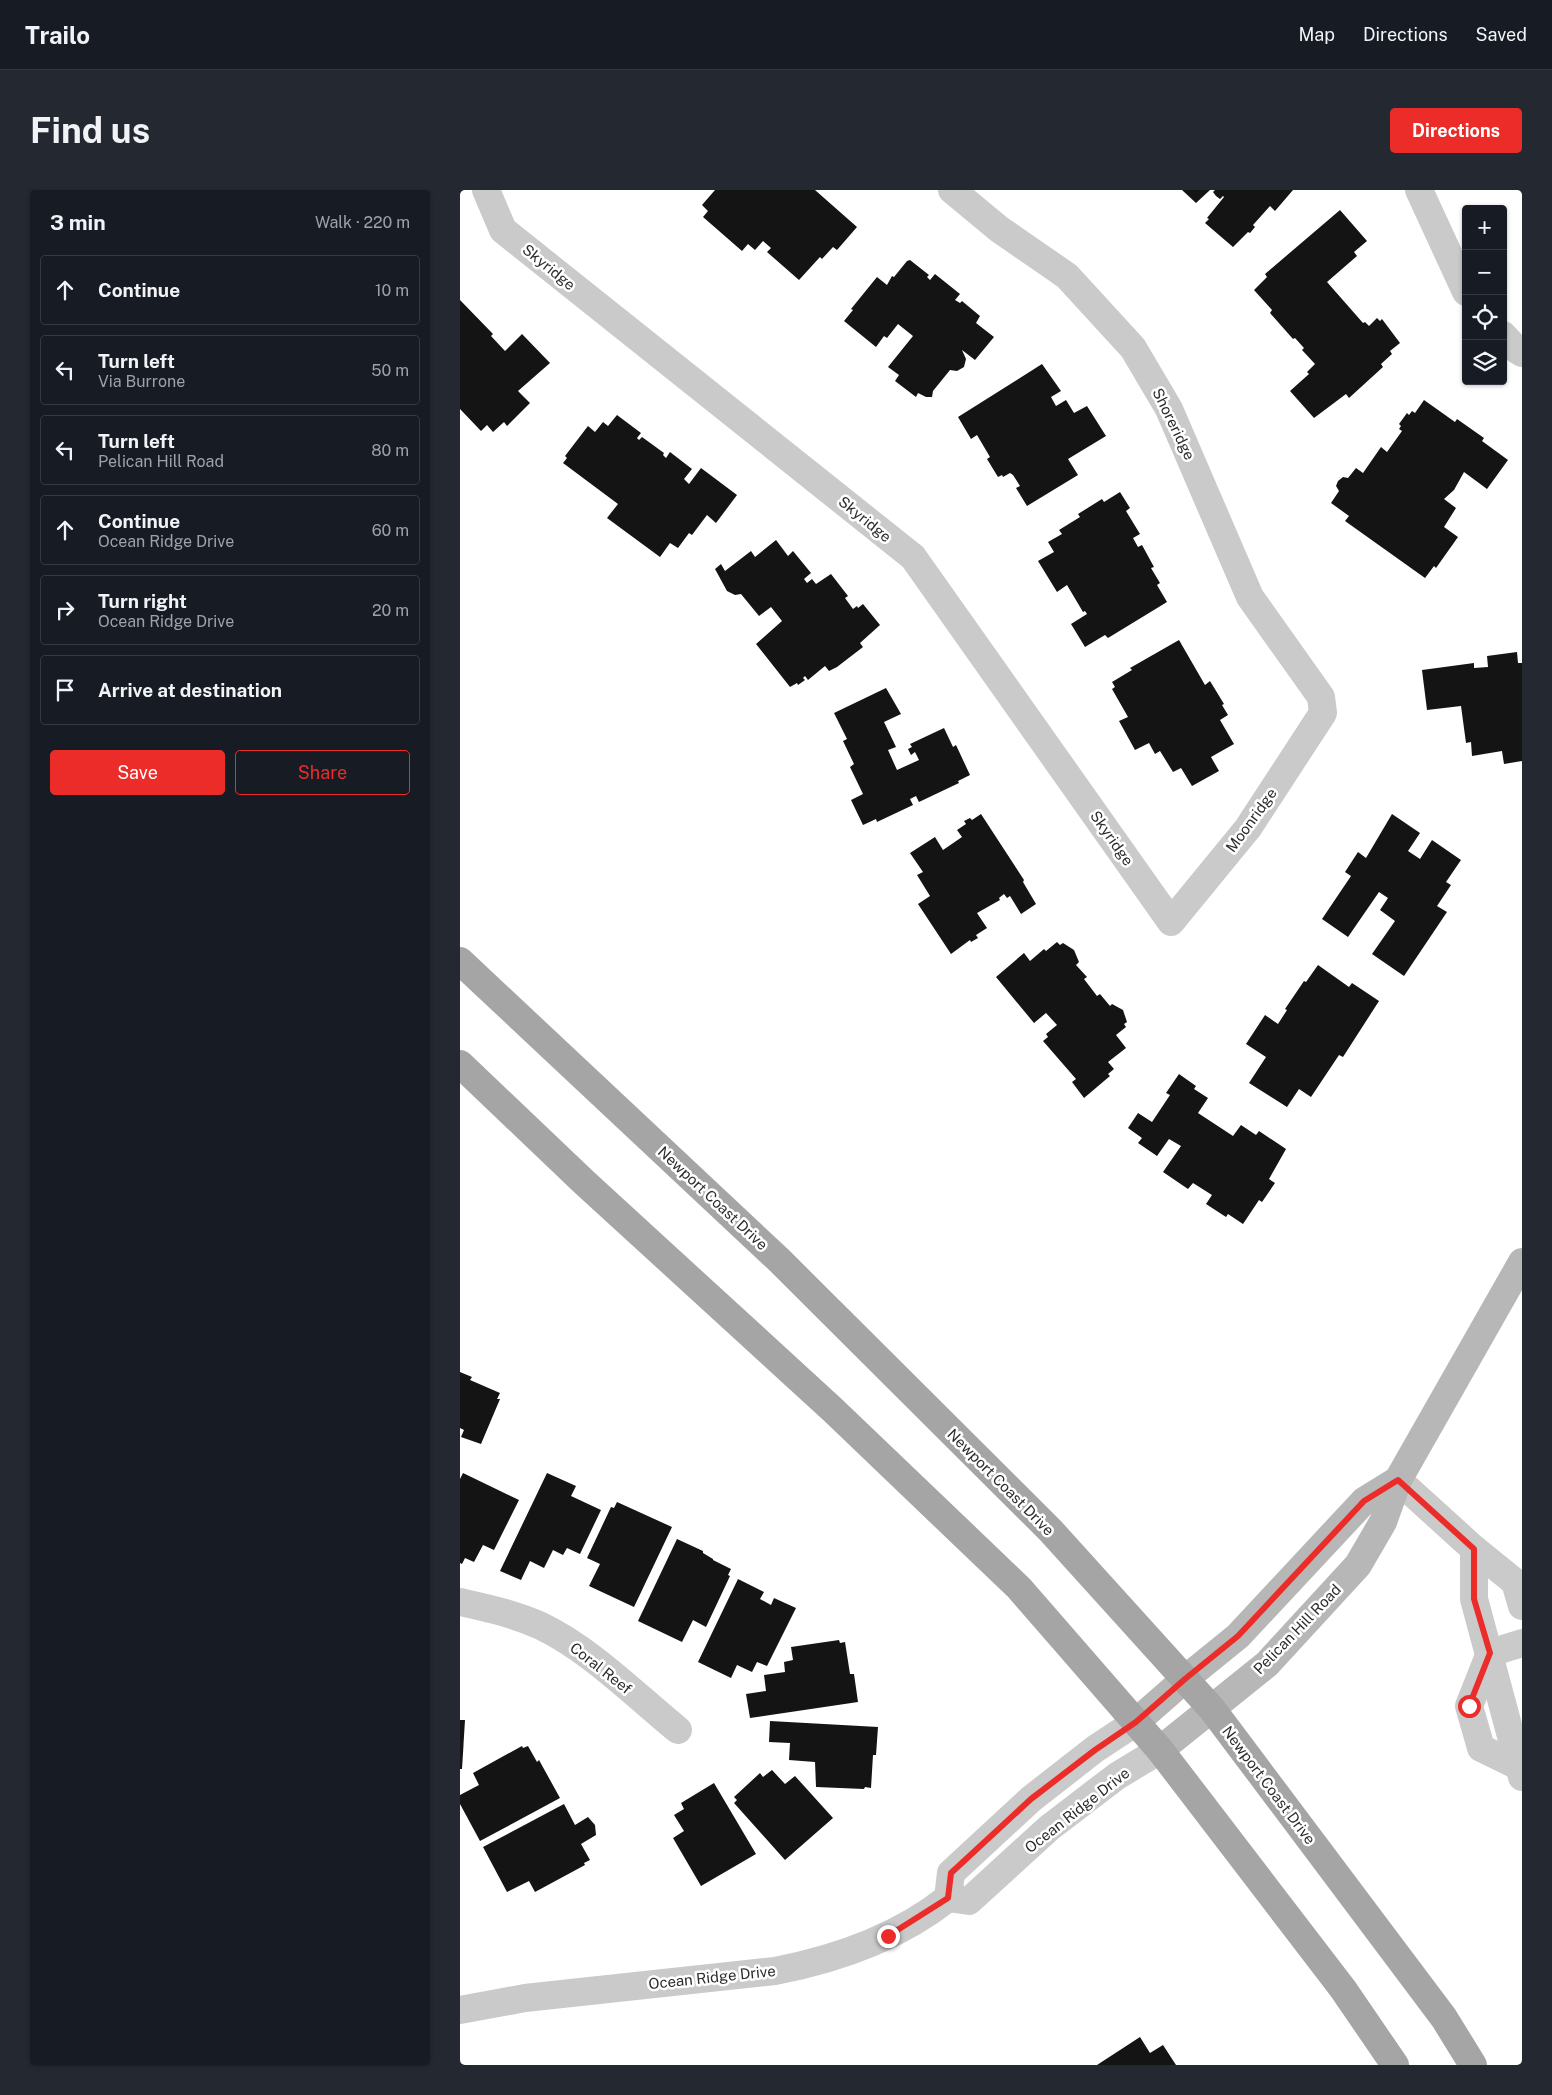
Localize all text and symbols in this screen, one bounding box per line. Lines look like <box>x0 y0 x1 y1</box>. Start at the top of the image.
text: Trailo <box>25 21 90 49</box>
text: Map <box>1298 24 1335 45</box>
text: Directions <box>1363 24 1448 45</box>
text: Saved <box>1476 24 1527 45</box>
button: Directions <box>1390 108 1522 153</box>
text: Find us <box>30 110 150 151</box>
map controls <box>1462 205 1507 385</box>
button: + <box>1462 205 1507 250</box>
text: 3 min <box>50 210 106 235</box>
text: Walk · 220 m <box>315 213 410 232</box>
street label: Skyridge <box>519 241 579 293</box>
button: − <box>1462 250 1507 295</box>
icon: ahead <box>51 276 79 304</box>
text: Continue <box>98 279 180 301</box>
text: 10 m <box>375 281 409 300</box>
button: locate <box>1462 295 1507 340</box>
button: layers <box>1462 340 1507 385</box>
text: Turn left <box>98 350 175 372</box>
icon: left <box>51 356 79 384</box>
text: 50 m <box>371 361 409 380</box>
text: Via Burrone <box>98 372 185 391</box>
street label: Shoreridge <box>1149 385 1199 463</box>
text: Turn left <box>98 430 175 452</box>
icon: left <box>51 436 79 464</box>
text: 80 m <box>371 441 409 460</box>
text: Pelican Hill Road <box>98 452 224 471</box>
street label: Skyridge <box>835 493 895 545</box>
text: Continue <box>98 510 180 532</box>
icon: ahead <box>51 516 79 544</box>
text: 60 m <box>372 521 409 540</box>
text: Ocean Ridge Drive <box>98 532 234 551</box>
text: Turn right <box>98 590 187 612</box>
icon: right <box>51 596 79 624</box>
text: 20 m <box>372 601 409 620</box>
text: Ocean Ridge Drive <box>98 612 234 631</box>
icon: arrive <box>51 676 79 704</box>
text: Arrive at destination <box>98 679 282 701</box>
button: Save <box>50 750 225 795</box>
button: Share <box>235 750 410 795</box>
street label: Moonridge <box>1222 785 1280 855</box>
street label: Skyridge <box>1087 807 1137 869</box>
street label: Newport Coast Drive <box>655 1143 771 1253</box>
street label: Newport Coast Drive <box>944 1425 1058 1539</box>
street label: Pelican Hill Road <box>1250 1581 1344 1677</box>
street label: Coral Reef <box>567 1639 635 1697</box>
route start <box>1458 1695 1481 1718</box>
street label: Newport Coast Drive <box>1219 1723 1319 1847</box>
street label: Ocean Ridge Drive <box>1021 1764 1133 1856</box>
route end <box>877 1925 900 1948</box>
street label: Ocean Ridge Drive <box>648 1962 776 1992</box>

